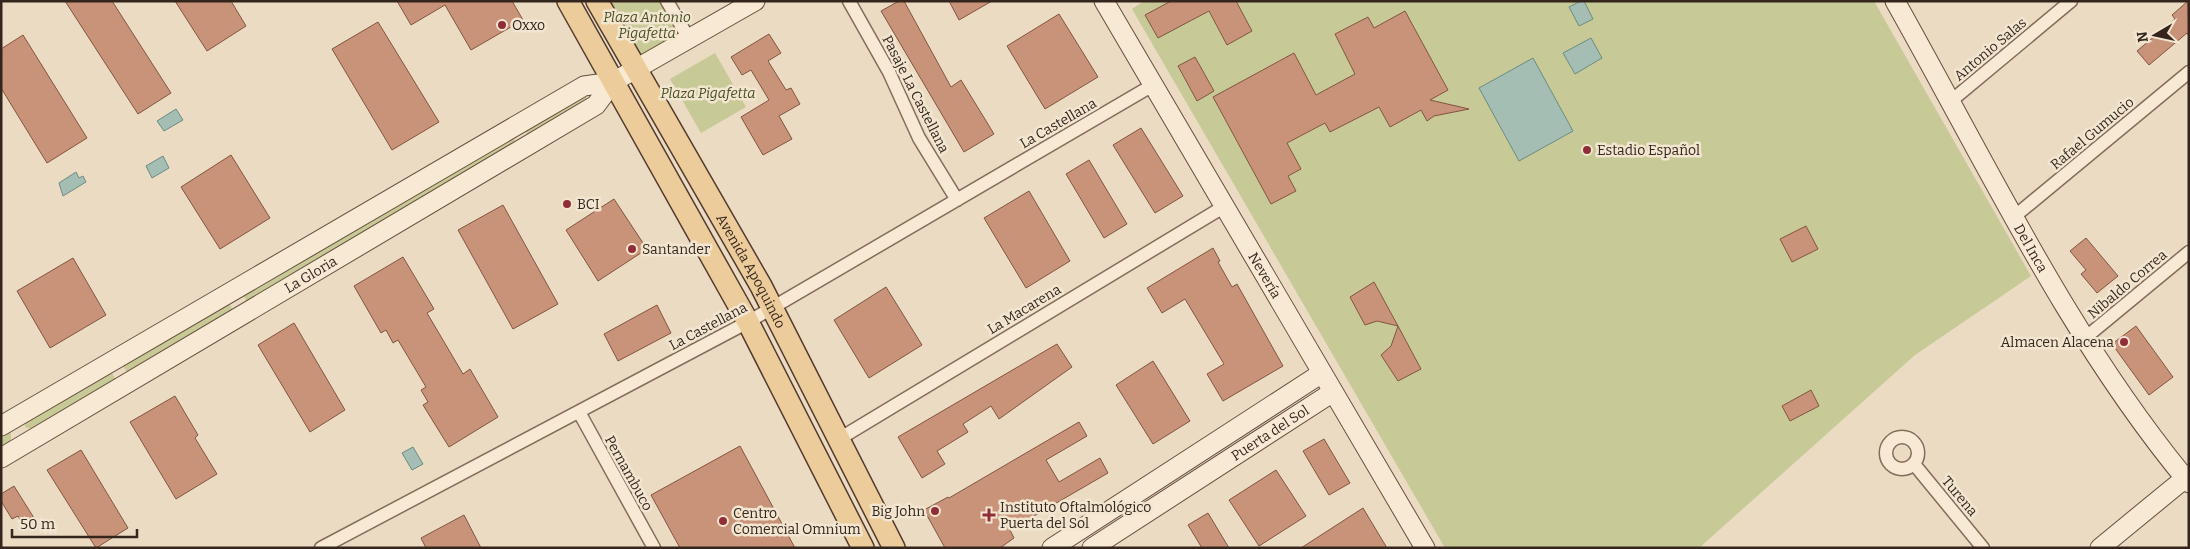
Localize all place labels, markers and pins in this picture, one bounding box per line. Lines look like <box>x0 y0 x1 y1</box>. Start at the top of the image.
place label: Oxxo <box>512 17 545 34</box>
marker: Oxxo <box>496 19 508 31</box>
place label: Estadio Español <box>1597 142 1700 159</box>
marker: Estadio Español <box>1581 144 1593 156</box>
place label: BCI <box>577 196 600 213</box>
marker: BCI <box>561 198 573 210</box>
place label: Santander <box>642 241 710 258</box>
marker: Santander <box>626 243 638 255</box>
place label: Almacen Alacena <box>2001 334 2114 351</box>
marker: Almacen Alacena <box>2118 336 2130 348</box>
place label: Instituto Oftalmológico Puerta del Sol <box>1000 499 1151 532</box>
place label: Big John <box>871 503 925 520</box>
place label: Centro Comercial Omnium <box>733 505 861 538</box>
marker: Big John <box>929 505 941 517</box>
marker: Instituto Oftalmológico Puerta del Sol <box>982 508 996 522</box>
marker: Centro Comercial Omnium <box>717 515 729 527</box>

